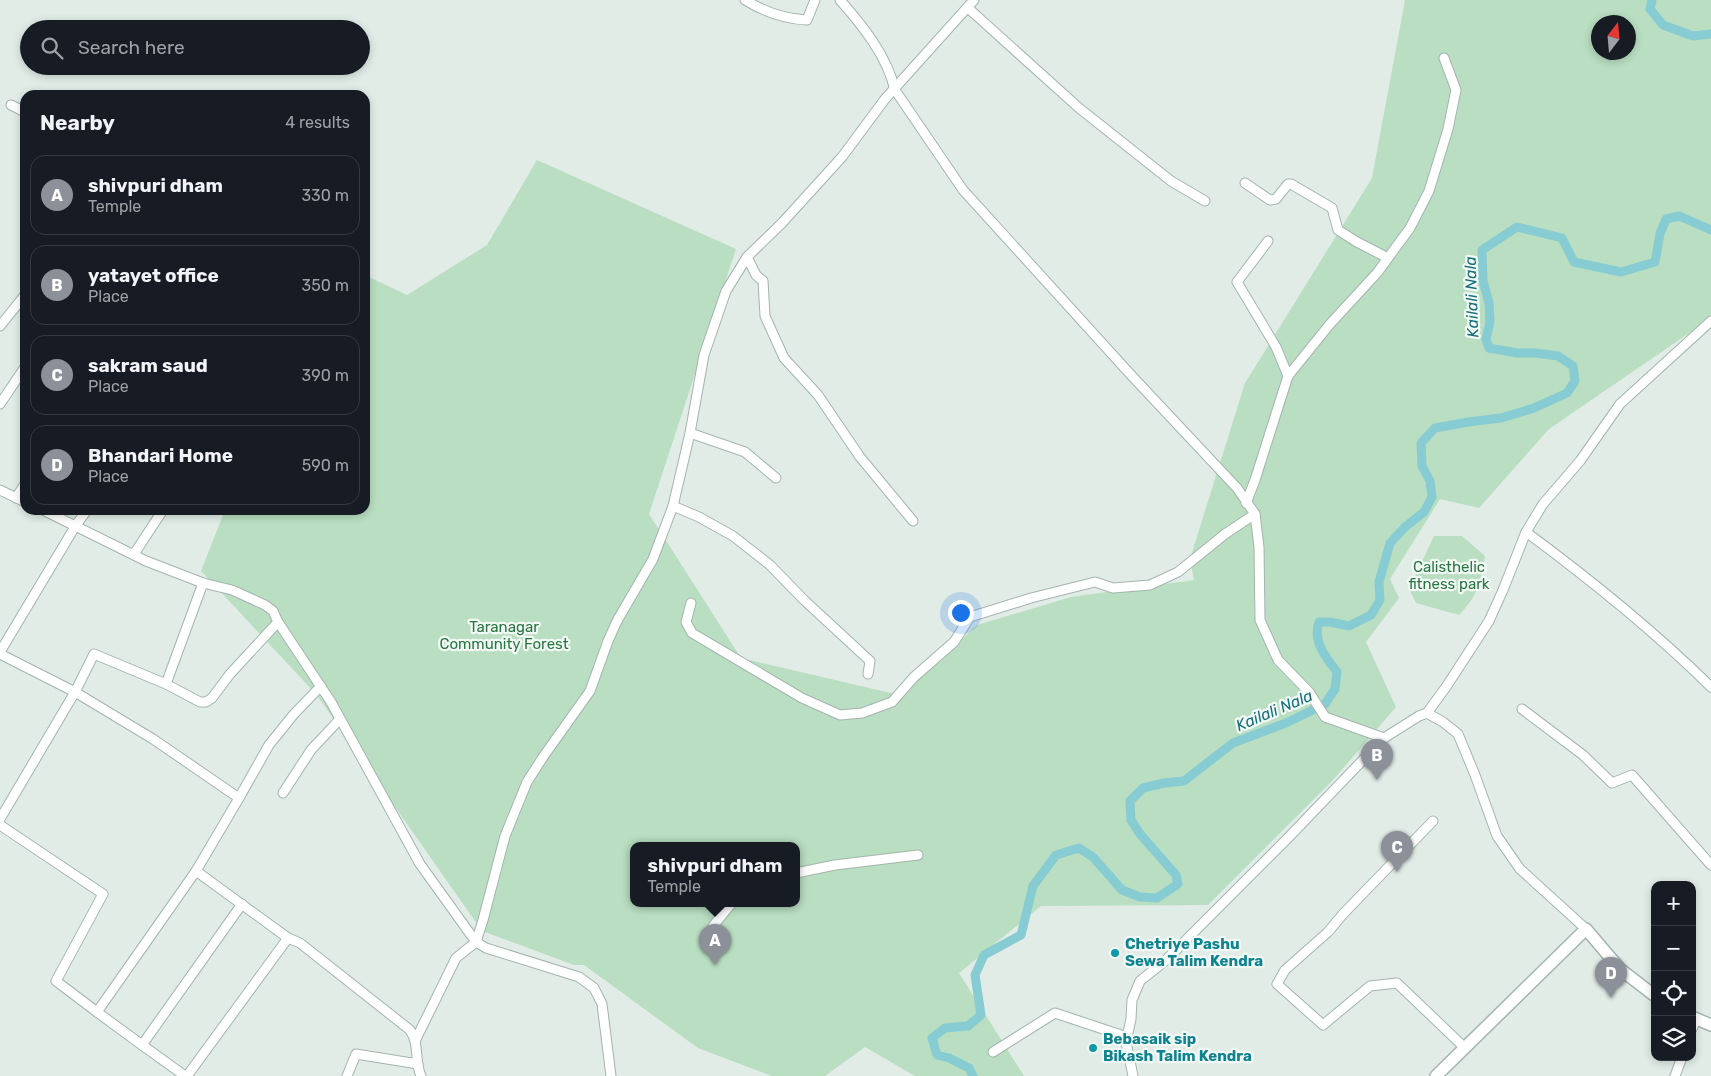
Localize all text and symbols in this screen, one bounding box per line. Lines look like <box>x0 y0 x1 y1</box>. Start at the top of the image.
north arrow <box>1591 15 1636 60</box>
search box <box>20 20 370 75</box>
icon: search <box>38 34 66 62</box>
text: Search here <box>78 36 185 59</box>
text: Nearby <box>40 110 115 135</box>
text: 4 results <box>285 113 350 132</box>
text: shivpuri dham <box>88 174 223 197</box>
text: A <box>51 186 63 205</box>
text: 330 m <box>301 186 349 205</box>
text: Temple <box>88 197 141 216</box>
water label: Kailali Nala <box>1461 256 1482 338</box>
text: yatayet office <box>88 264 219 287</box>
text: B <box>51 276 63 295</box>
text: 350 m <box>302 276 349 295</box>
text: Place <box>88 287 129 306</box>
text: sakram saud <box>88 354 208 377</box>
text: C <box>51 366 63 385</box>
text: 390 m <box>302 366 349 385</box>
text: Place <box>88 377 129 396</box>
text: Bhandari Home <box>88 444 233 467</box>
text: D <box>51 456 63 475</box>
text: 590 m <box>302 456 349 475</box>
text: Place <box>88 467 129 486</box>
park label: Calisthelic fitness park <box>1408 558 1490 593</box>
your location <box>948 600 974 626</box>
park label: Taranagar Community Forest <box>439 618 569 653</box>
water label: Kailali Nala <box>1233 686 1315 735</box>
pin: B <box>1361 739 1393 780</box>
pin: C <box>1381 831 1413 872</box>
popup <box>630 842 800 907</box>
text: shivpuri dham <box>648 854 782 877</box>
text: Temple <box>648 877 701 896</box>
map controls <box>1651 881 1696 1061</box>
button: + <box>1651 881 1696 926</box>
pin: A <box>699 924 731 965</box>
button: − <box>1651 926 1696 971</box>
place label: Chetriye Pashu Sewa Talim Kendra <box>1125 935 1263 970</box>
marker: Chetriye Pashu Sewa Talim Kendra <box>1109 947 1121 959</box>
pin: D <box>1595 957 1627 998</box>
button: locate <box>1651 971 1696 1016</box>
button: layers <box>1651 1016 1696 1061</box>
place label: Bebasaik sip Bikash Talim Kendra <box>1103 1030 1252 1065</box>
marker: Bebasaik sip Bikash Talim Kendra <box>1087 1042 1099 1054</box>

